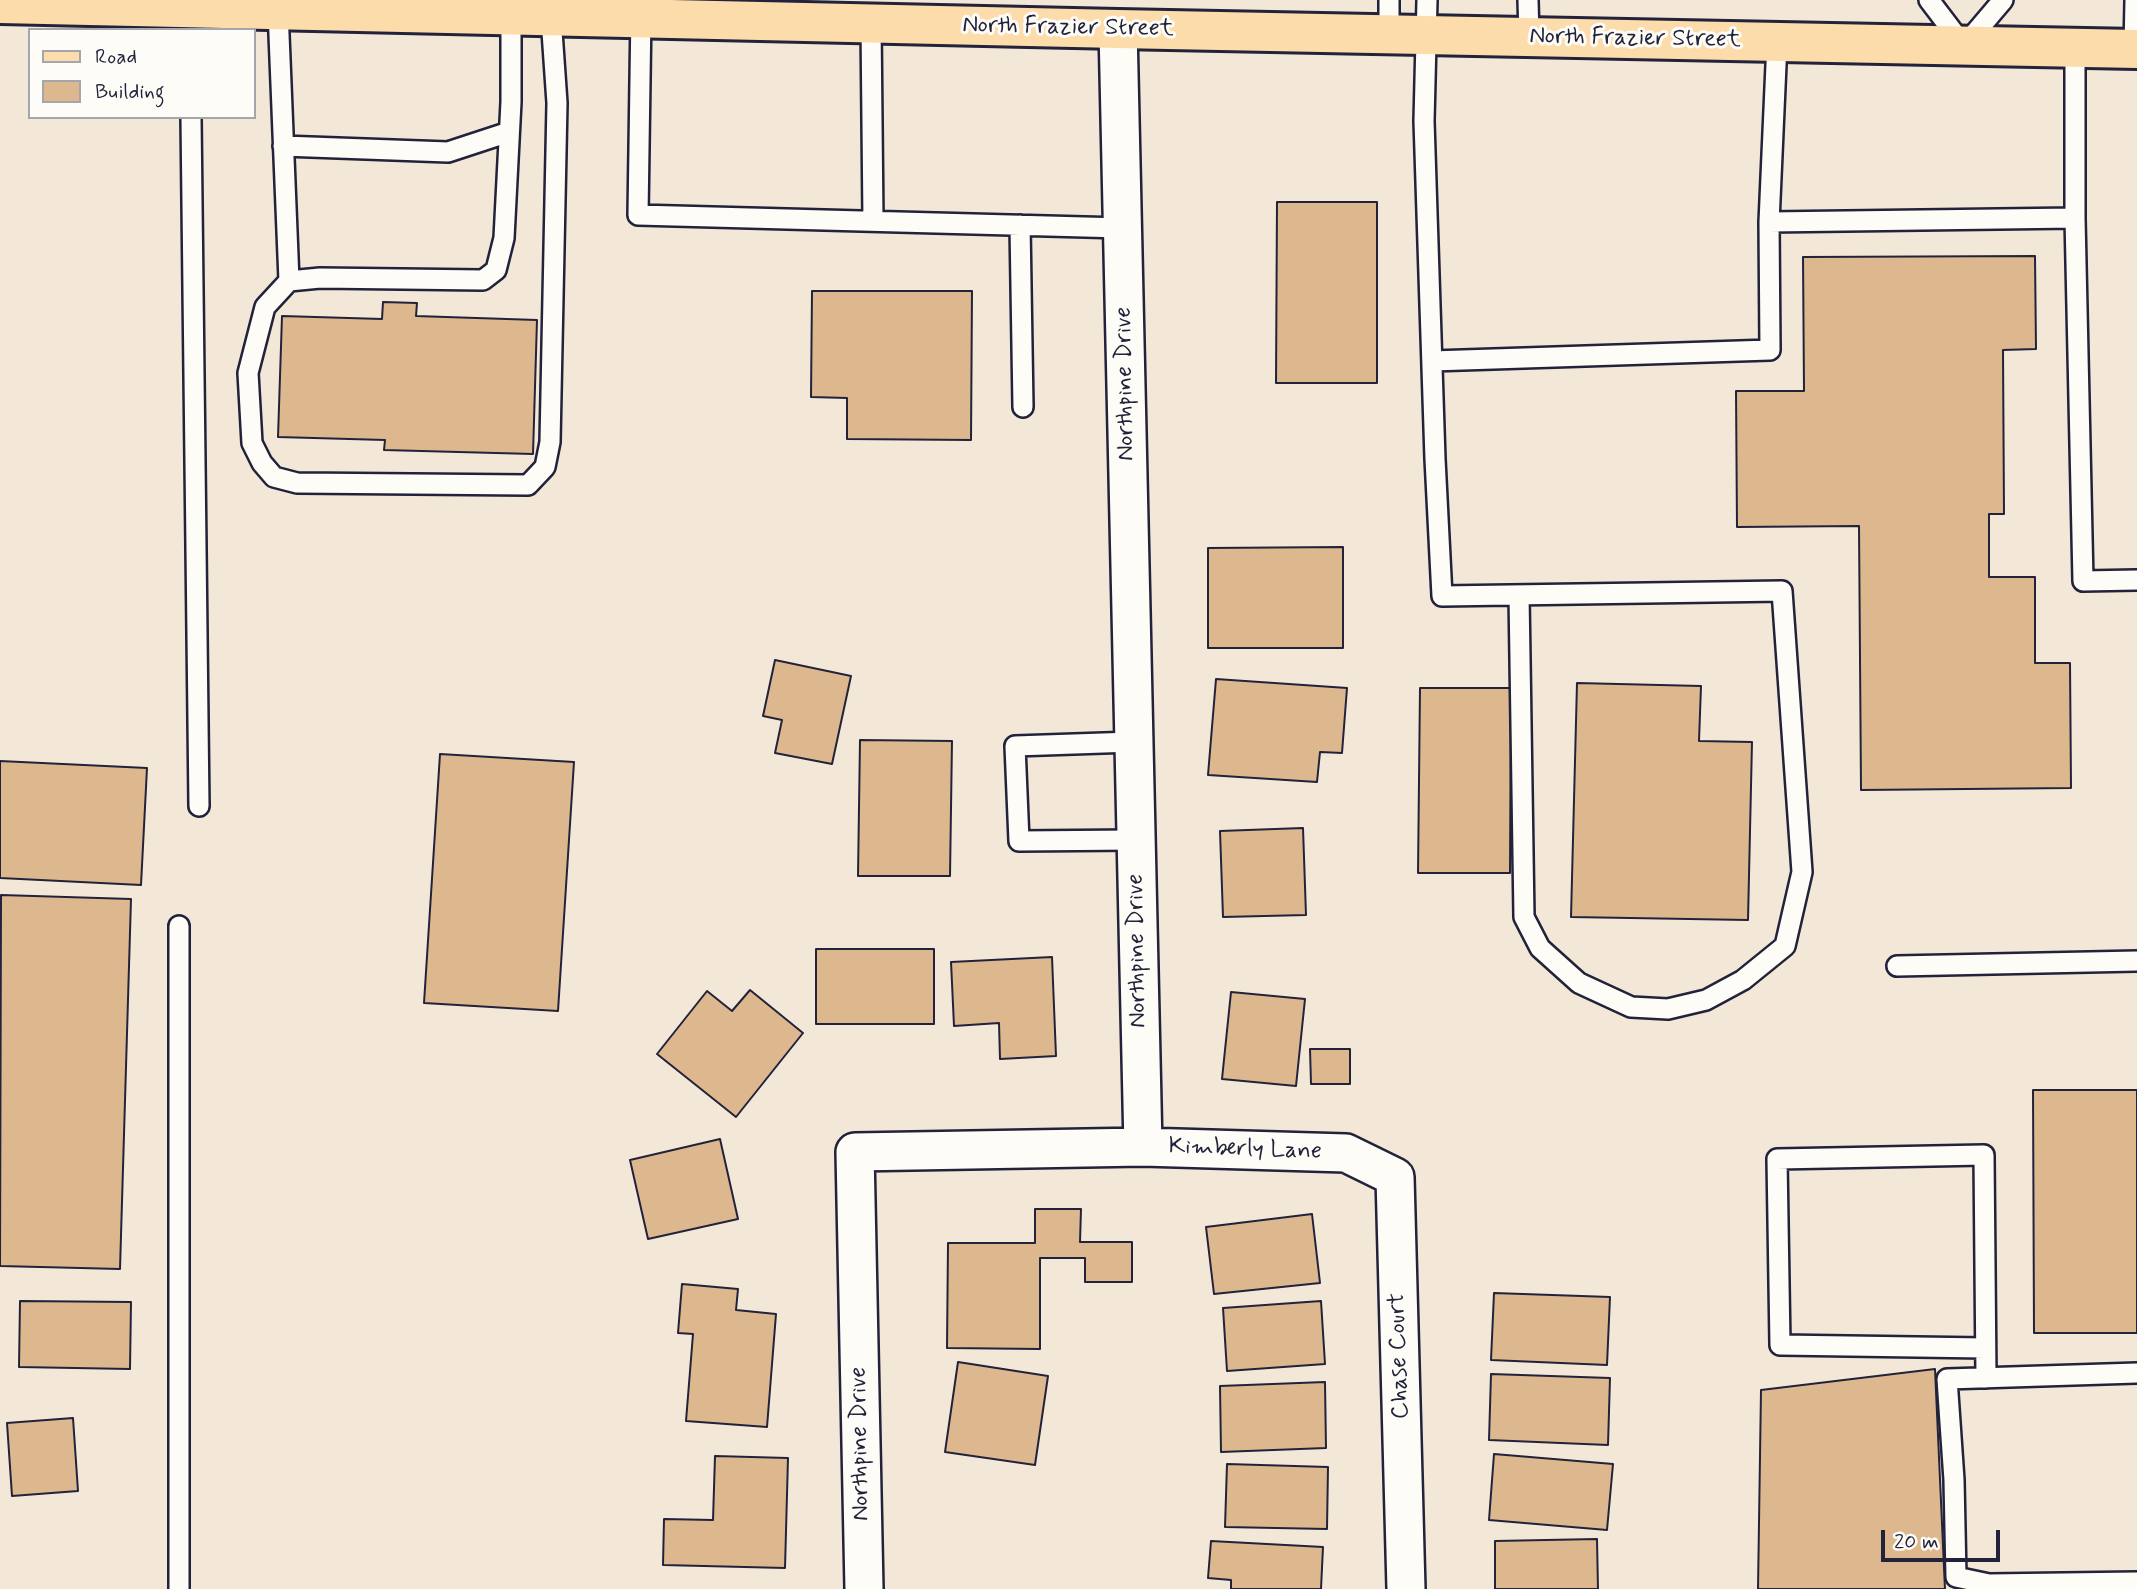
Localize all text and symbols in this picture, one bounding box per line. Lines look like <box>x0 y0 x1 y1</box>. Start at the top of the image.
street label: North Frazier Street <box>962 12 1174 44</box>
street label: North Frazier Street <box>1529 23 1741 55</box>
legend <box>28 28 256 119</box>
text: Road <box>95 43 137 71</box>
text: Building <box>95 78 165 106</box>
street label: Northpine Drive <box>1110 307 1142 461</box>
street label: Northpine Drive <box>1122 874 1154 1028</box>
street label: Kimberly Lane <box>1168 1133 1322 1167</box>
street label: Chase Court <box>1383 1292 1417 1420</box>
street label: Northpine Drive <box>845 1367 877 1521</box>
scale bar <box>1885 1516 2004 1560</box>
text: 20 m <box>1894 1528 1939 1556</box>

